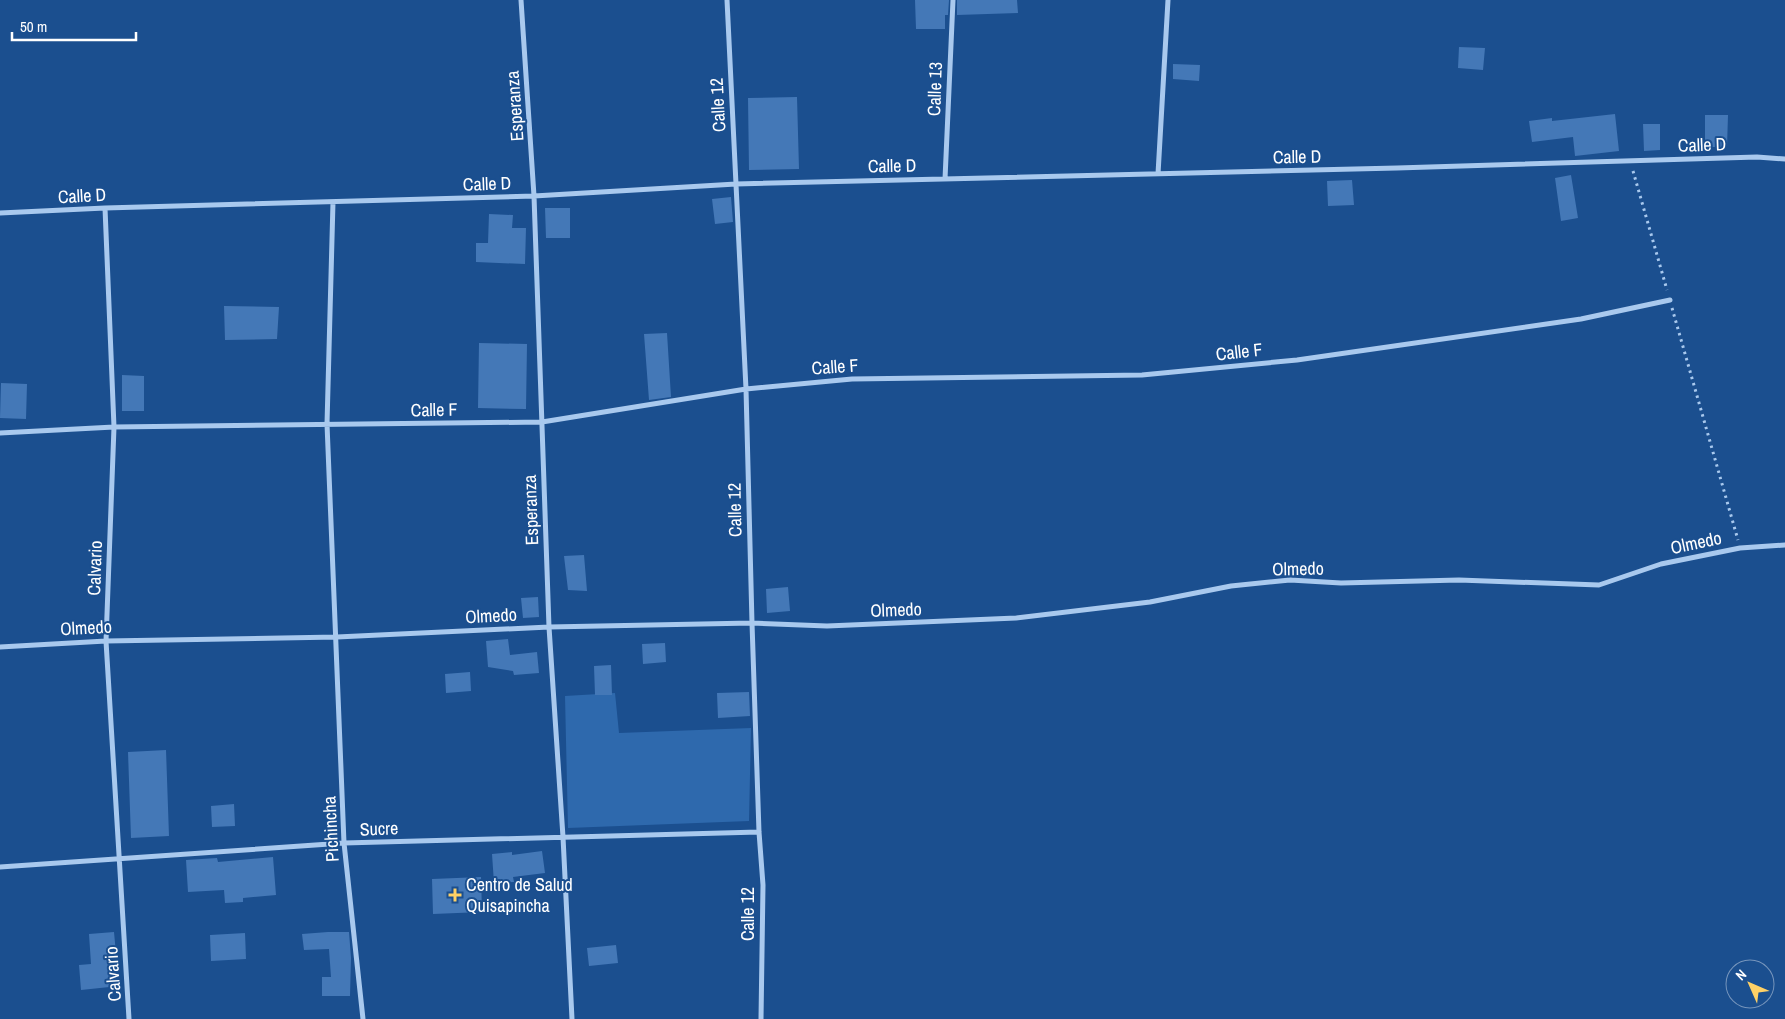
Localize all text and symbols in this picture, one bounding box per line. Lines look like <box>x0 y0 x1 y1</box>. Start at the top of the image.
scale bar <box>12 10 136 42</box>
text: 50 m <box>20 16 47 37</box>
street label: Calle 13 <box>921 61 948 116</box>
street label: Esperanza <box>500 70 529 142</box>
street label: Calle 12 <box>704 77 731 133</box>
street label: Calle D <box>1677 131 1727 158</box>
street label: Calle D <box>1273 144 1321 169</box>
street label: Calle D <box>868 153 916 178</box>
street label: Calle D <box>462 170 512 197</box>
street label: Calle D <box>57 182 107 209</box>
street label: Calle F <box>1214 337 1264 366</box>
street label: Calle F <box>811 352 859 381</box>
street label: Calle F <box>410 397 458 422</box>
street label: Esperanza <box>517 474 544 546</box>
street label: Calle 12 <box>722 483 747 537</box>
street label: Olmedo <box>1668 525 1724 560</box>
street label: Calvario <box>81 540 108 596</box>
street label: Olmedo <box>1272 556 1324 581</box>
street label: Olmedo <box>870 596 922 623</box>
street label: Olmedo <box>465 602 517 629</box>
street label: Olmedo <box>60 614 112 641</box>
street label: Pichincha <box>316 796 345 862</box>
street label: Sucre <box>359 815 399 842</box>
place label: Centro de Salud Quisapincha <box>466 872 573 918</box>
street label: Calle 12 <box>735 887 760 941</box>
marker: Centro de Salud Quisapincha <box>448 888 462 902</box>
street label: Calvario <box>98 946 127 1002</box>
north arrow <box>1725 959 1775 1009</box>
text: N <box>1732 966 1750 984</box>

